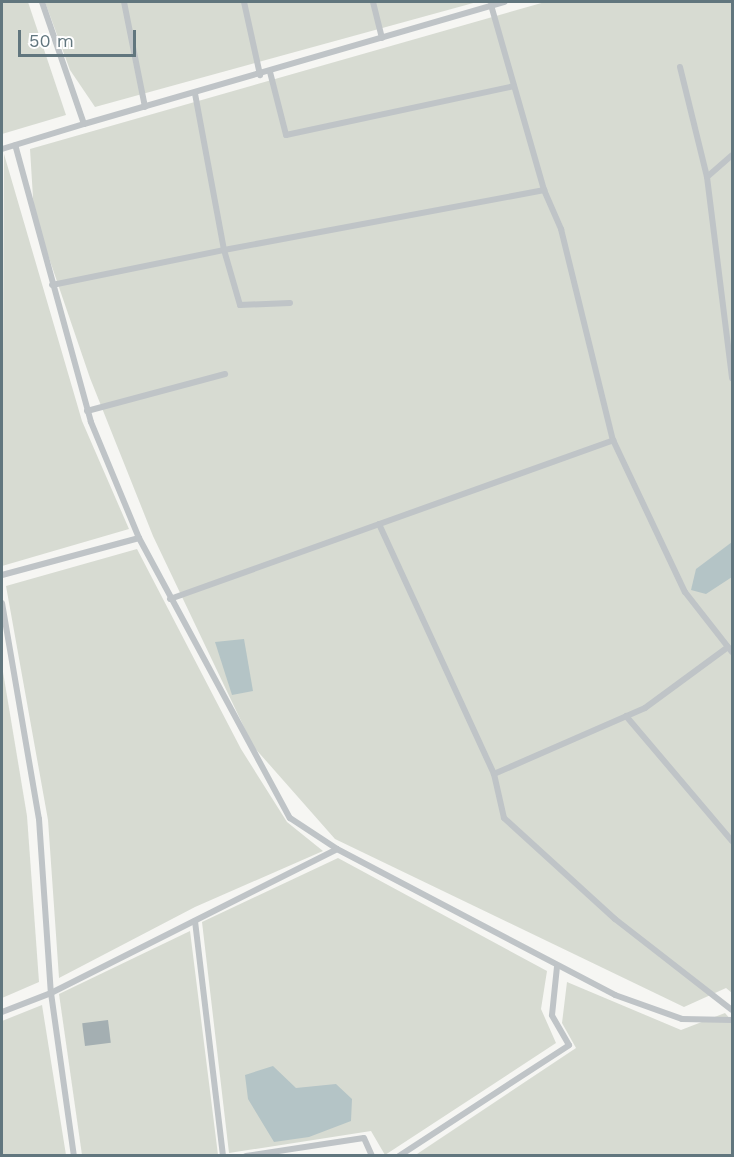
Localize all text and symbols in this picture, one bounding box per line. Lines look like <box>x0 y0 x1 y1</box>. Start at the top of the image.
scale bar <box>21 18 140 56</box>
text: 50 m <box>29 30 74 51</box>

